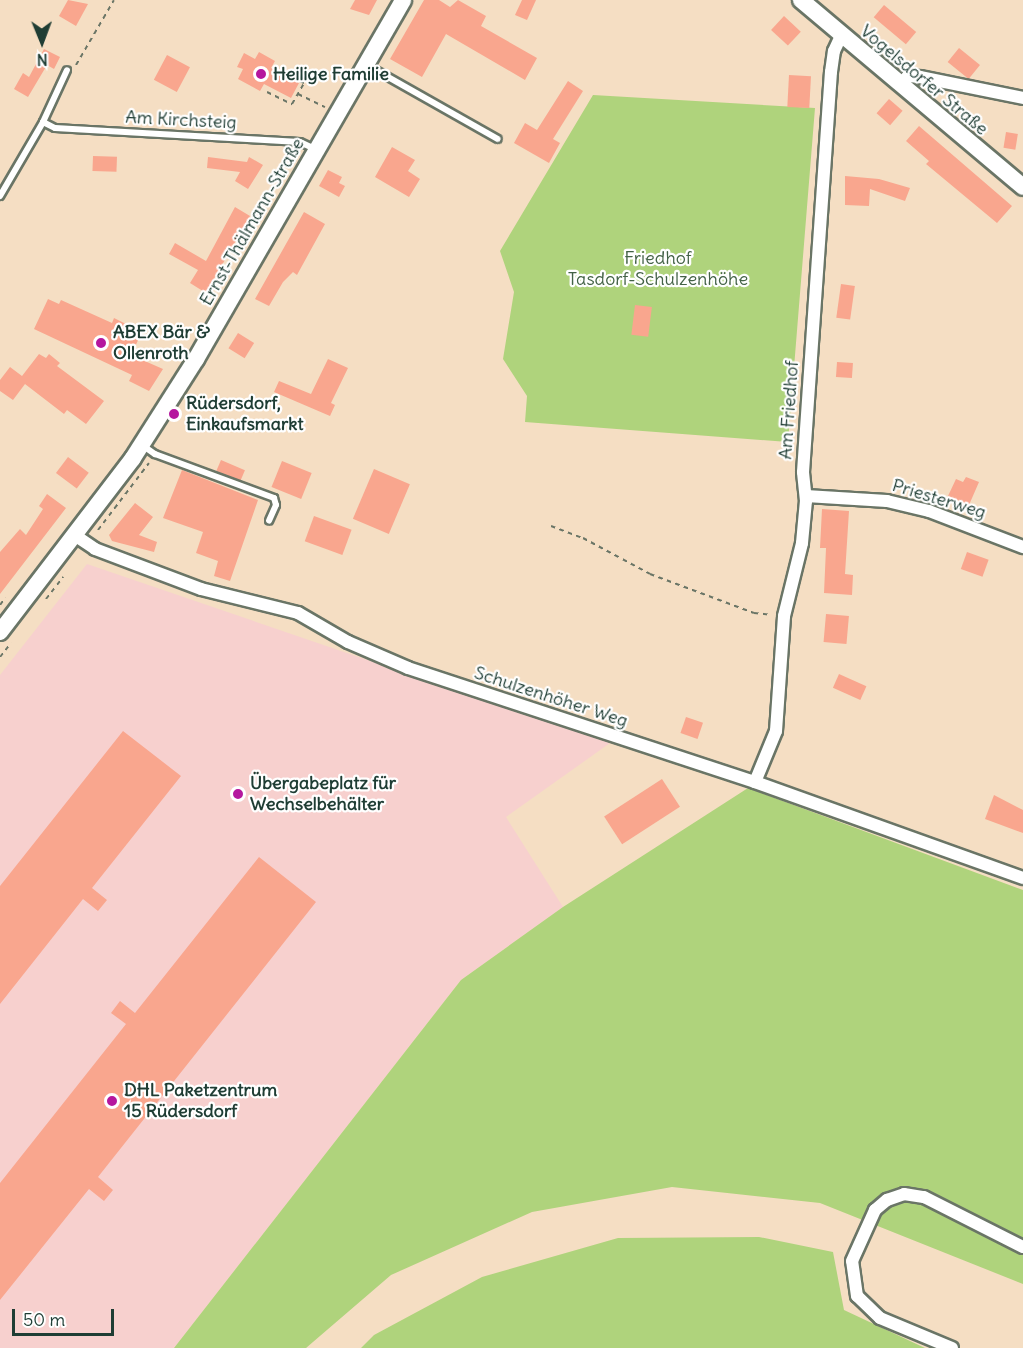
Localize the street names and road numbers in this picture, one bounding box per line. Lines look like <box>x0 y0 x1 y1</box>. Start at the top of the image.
street label: Vogelsdorfer Straße <box>856 20 992 140</box>
street label: Am Kirchsteig <box>125 106 237 134</box>
street label: Ernst-Thälmann-Straße <box>195 134 309 310</box>
street label: Am Friedhof <box>775 360 803 460</box>
street label: Priesterweg <box>890 475 988 523</box>
street label: Schulzenhöher Weg <box>472 662 630 732</box>

